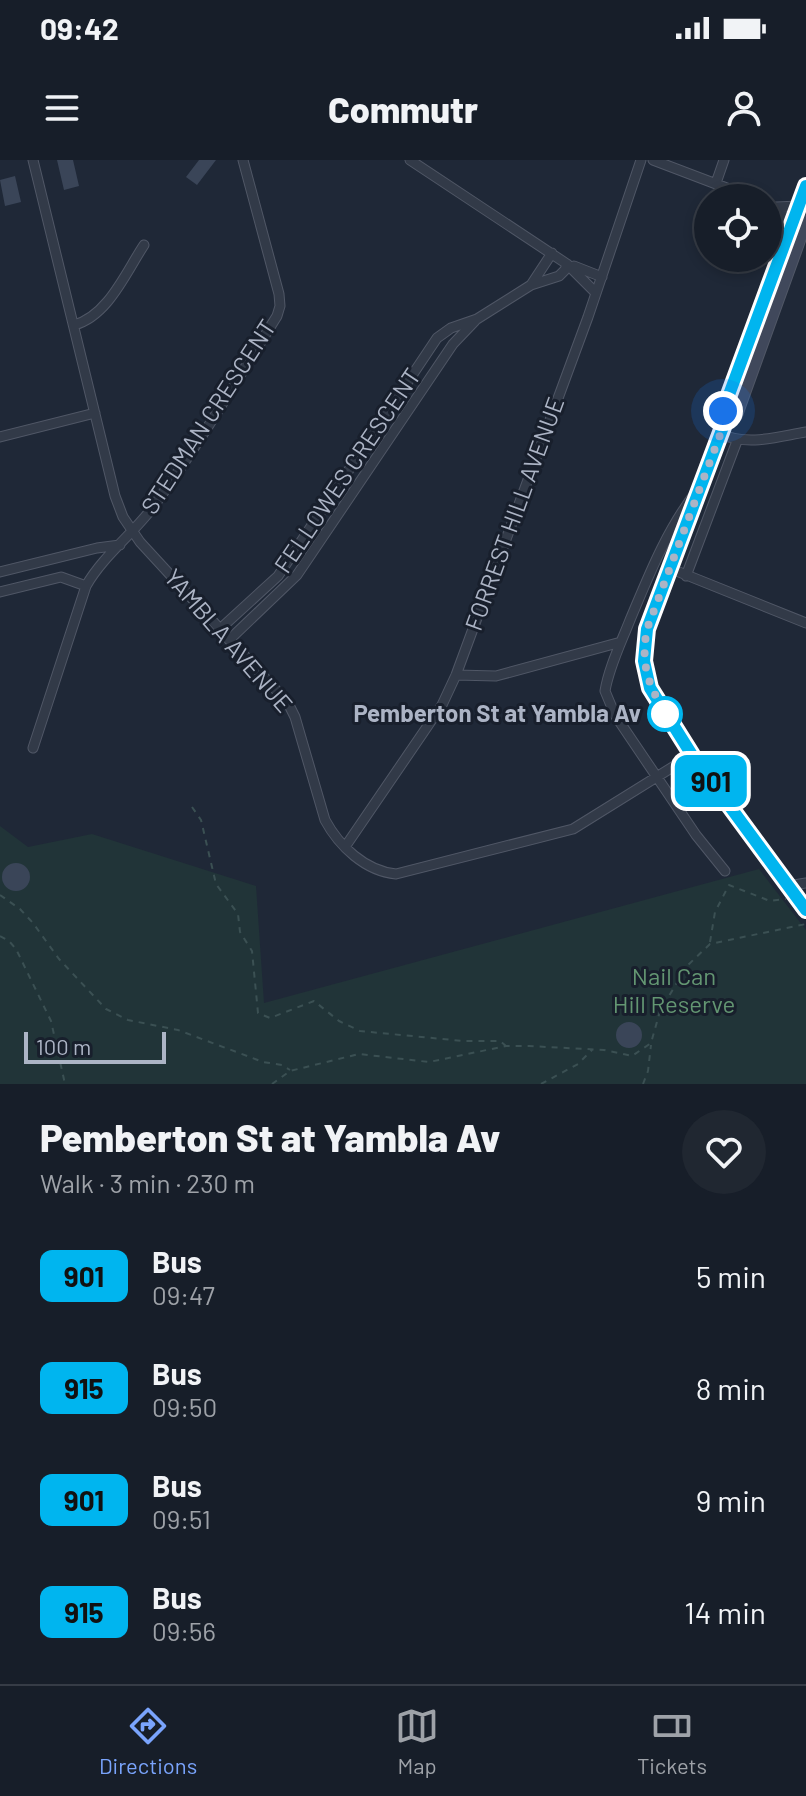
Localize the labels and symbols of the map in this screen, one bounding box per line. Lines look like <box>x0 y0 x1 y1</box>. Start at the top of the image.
street label: STEDMAN CRESCENT <box>134 313 281 519</box>
street label: FELLOWES CRESCENT <box>267 362 426 578</box>
your location <box>703 391 743 431</box>
street label: FORREST HILL AVENUE <box>458 393 569 634</box>
street label: YAMBLA AVENUE <box>159 562 299 718</box>
marker: Pemberton St at Yambla Av <box>648 697 682 731</box>
place label: Pemberton St at Yambla Av <box>353 698 641 727</box>
line badge: 901 <box>665 755 757 807</box>
park label: Nail Can Hill Reserve <box>613 961 735 1018</box>
scale bar <box>24 1028 166 1064</box>

